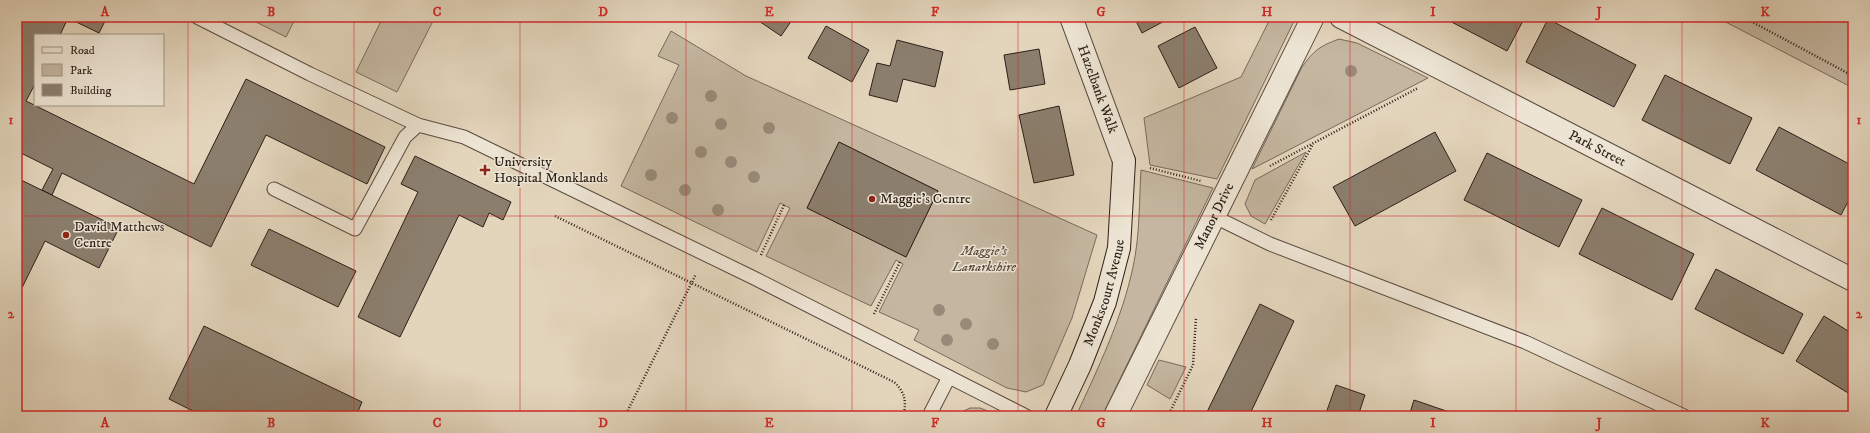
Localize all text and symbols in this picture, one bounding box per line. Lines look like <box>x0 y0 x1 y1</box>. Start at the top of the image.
text: A <box>100 4 110 20</box>
text: B <box>267 4 275 20</box>
text: C <box>433 4 442 20</box>
text: D <box>598 4 608 20</box>
text: E <box>764 4 774 20</box>
text: F <box>931 4 940 20</box>
text: G <box>1096 4 1106 20</box>
text: H <box>1262 4 1273 20</box>
text: I <box>1430 4 1436 20</box>
text: J <box>1594 4 1602 21</box>
text: K <box>1760 4 1770 20</box>
legend <box>34 34 164 106</box>
text: Road <box>70 43 95 58</box>
street label: Hazelbank Walk <box>1073 43 1122 136</box>
text: Park <box>70 63 92 78</box>
text: Building <box>70 83 111 98</box>
text: 1 <box>9 112 14 128</box>
text: 1 <box>1857 112 1862 128</box>
street label: Park Street <box>1565 126 1629 171</box>
place label: University Hospital Monklands <box>494 153 608 187</box>
marker: University Hospital Monklands <box>479 164 491 176</box>
street label: Manor Drive <box>1190 180 1238 253</box>
place label: Maggie's Centre <box>880 190 971 208</box>
marker: Maggie's Centre <box>867 194 877 204</box>
place label: David Matthews Centre <box>74 218 165 252</box>
marker: David Matthews Centre <box>61 230 71 240</box>
street label: Monkscourt Avenue <box>1079 239 1128 349</box>
park label: Maggie's Lanarkshire <box>951 242 1017 276</box>
text: 2 <box>8 306 15 322</box>
text: 2 <box>1856 306 1863 322</box>
text: A <box>100 415 110 431</box>
text: B <box>267 415 275 431</box>
text: C <box>433 415 442 431</box>
text: D <box>598 415 608 431</box>
text: E <box>764 415 774 431</box>
text: F <box>931 415 940 431</box>
text: G <box>1096 415 1106 431</box>
text: H <box>1262 415 1273 431</box>
text: I <box>1430 415 1436 431</box>
text: J <box>1594 415 1602 432</box>
text: K <box>1760 415 1770 431</box>

